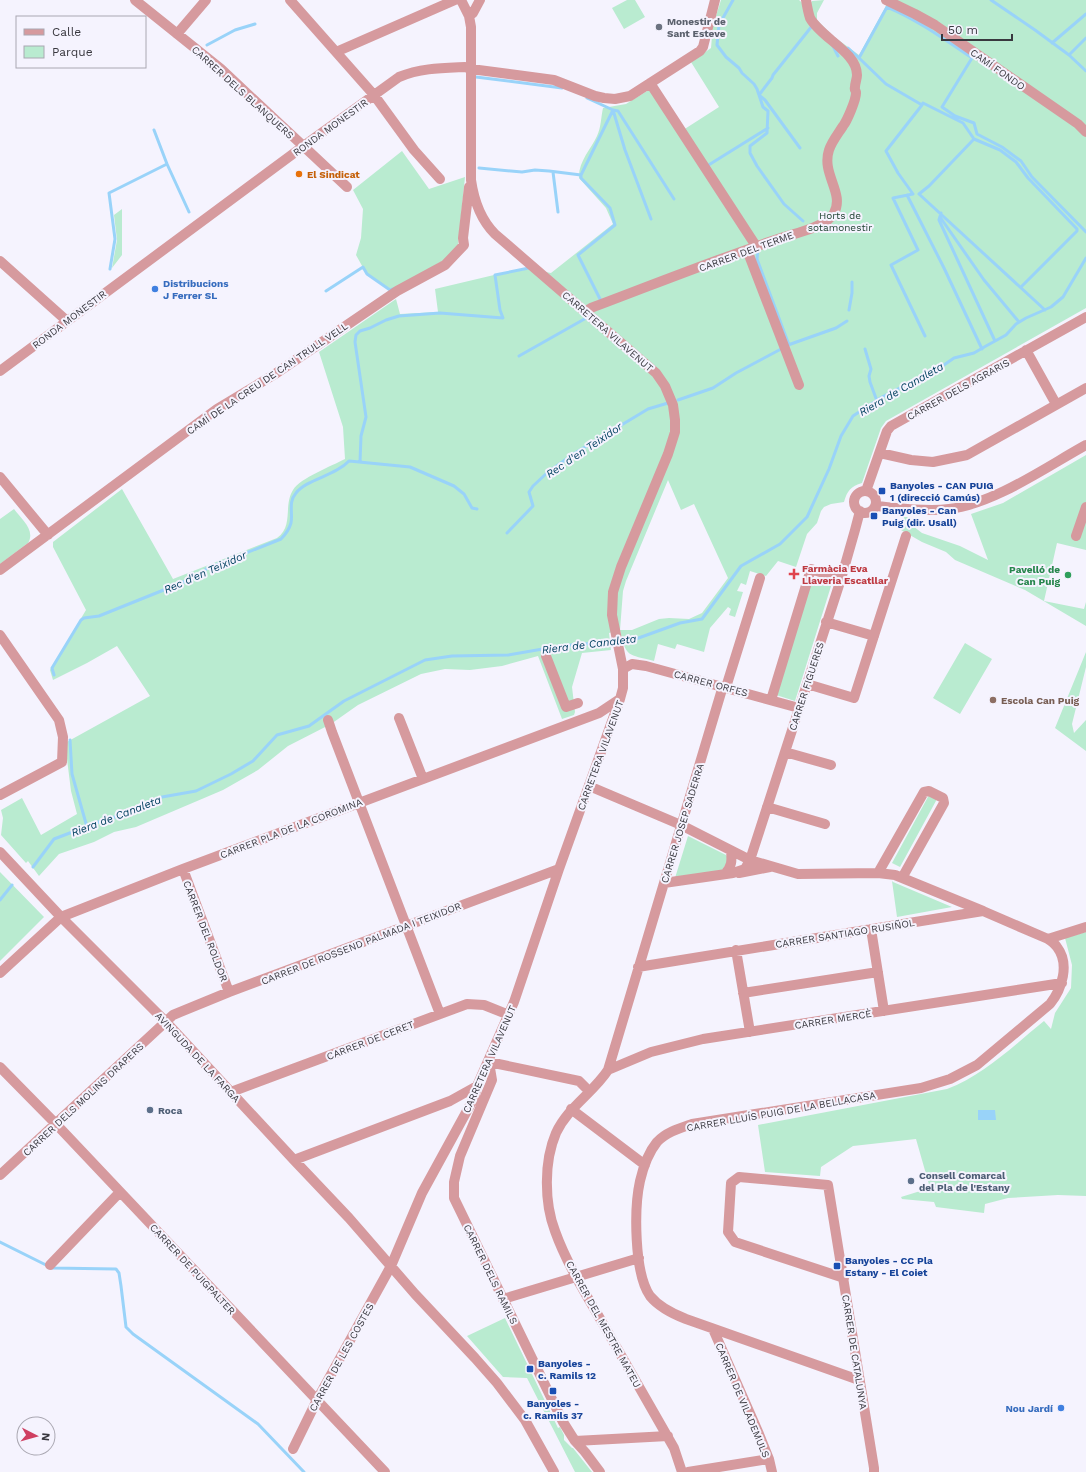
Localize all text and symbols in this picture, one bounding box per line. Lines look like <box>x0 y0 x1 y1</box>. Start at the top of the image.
legend <box>16 16 146 68</box>
place label: Monestir de Sant Esteve <box>667 16 726 39</box>
scale bar <box>942 16 1012 42</box>
marker: Monestir de Sant Esteve <box>654 22 664 32</box>
text: 50 m <box>948 23 978 37</box>
text: Calle <box>52 25 81 39</box>
street label: CARRER DELS BLANQUERS <box>190 44 296 141</box>
text: Parque <box>52 45 93 59</box>
street label: CAMÍ FONDO <box>968 47 1027 92</box>
street label: RONDA MONESTIR <box>291 96 370 158</box>
marker: El Sindicat <box>294 169 304 179</box>
place label: El Sindicat <box>307 169 360 180</box>
park label: Horts de sotamonestir <box>808 210 872 233</box>
street label: CARRER DEL TERME <box>697 229 795 274</box>
place label: Distribucions J Ferrer SL <box>163 278 229 301</box>
marker: Distribucions J Ferrer SL <box>150 284 160 294</box>
street label: RONDA MONESTIR <box>30 288 109 351</box>
street label: CARRETERA VILAVENUT <box>560 289 655 374</box>
street label: CAMÍ DE LA CREU DE CAN TRULL VELL <box>185 320 350 437</box>
street label: CARRER DELS AGRARIS <box>905 357 1011 422</box>
water label: Riera de Canaleta <box>857 360 946 419</box>
water label: Rec d'en Teixidor <box>544 420 625 481</box>
place label: Banyoles - CAN PUIG 1 (direcció Camús) <box>890 480 994 503</box>
marker: Banyoles - CAN PUIG 1 (direcció Camús) <box>877 486 887 496</box>
place label: Banyoles - Can Puig (dir. Usall) <box>882 505 957 528</box>
marker: Banyoles - Can Puig (dir. Usall) <box>869 511 879 521</box>
water label: Rec d'en Teixidor <box>162 548 249 597</box>
place label: Farmàcia Eva Llaveria Escatllar <box>802 563 889 586</box>
place label: Pavelló de Can Puig <box>1009 564 1060 587</box>
marker: Farmàcia Eva Llaveria Escatllar <box>789 569 799 579</box>
marker: Pavelló de Can Puig <box>1063 570 1073 580</box>
water label: Riera de Canaleta <box>541 632 637 657</box>
street label: CARRER FIGUERES <box>787 641 826 732</box>
street label: CARRER ORFES <box>673 668 749 699</box>
marker: Escola Can Puig <box>988 695 998 705</box>
place label: Escola Can Puig <box>1001 695 1080 706</box>
street label: CARRETERA VILAVENUT <box>575 699 626 812</box>
street label: CARRER JOSEP SADERRA <box>659 762 706 884</box>
water label: Riera de Canaleta <box>69 793 163 840</box>
street label: CARRER PLA DE LA COROMINA <box>219 796 364 861</box>
street label: CARRER DEL ROLDOR <box>181 879 230 984</box>
street label: CARRER DE ROSSEND PALMADA I TEIXIDOR <box>260 900 463 987</box>
street label: CARRER SANTIAGO RUSIÑOL <box>775 917 916 950</box>
street label: CARRETERA VILAVENUT <box>461 1004 518 1115</box>
street label: CARRER MERCÈ <box>794 1008 872 1031</box>
street label: AVINGUDA DE LA FARGA <box>153 1010 242 1105</box>
street label: CARRER DE CERET <box>325 1019 415 1062</box>
street label: CARRER DELS MOLINS DRAPERS <box>21 1041 146 1158</box>
street label: CARRER LLUÍS PUIG DE LA BELLACASA <box>686 1089 877 1134</box>
marker: Roca <box>145 1105 155 1115</box>
place label: Roca <box>158 1105 182 1116</box>
place label: Consell Comarcal del Pla de l'Estany <box>919 1170 1010 1193</box>
marker: Consell Comarcal del Pla de l'Estany <box>906 1176 916 1186</box>
street label: CARRER DE PUIGPALTER <box>148 1222 238 1317</box>
street label: CARRER DELS RAMILS <box>462 1222 520 1326</box>
place label: Banyoles - CC Pla Estany - El Coiet <box>845 1255 933 1278</box>
street label: CARRER DEL MESTRE MATEU <box>564 1259 643 1390</box>
marker: Banyoles - CC Pla Estany - El Coiet <box>832 1261 842 1271</box>
street label: CARRER DE CATALUNYA <box>840 1294 869 1411</box>
street label: CARRER DE LES COSTES <box>307 1301 376 1413</box>
street label: CARRER DE VILADEMULS <box>713 1341 772 1459</box>
place label: Banyoles - c. Ramils 12 <box>538 1358 596 1381</box>
marker: Banyoles - c. Ramils 12 <box>525 1364 535 1374</box>
marker: Banyoles - c. Ramils 37 <box>548 1386 558 1396</box>
place label: Banyoles - c. Ramils 37 <box>523 1398 583 1421</box>
place label: Nou Jardí <box>1005 1403 1053 1414</box>
marker: Nou Jardí <box>1056 1403 1066 1413</box>
north arrow <box>16 1416 56 1456</box>
text: N <box>39 1432 52 1442</box>

